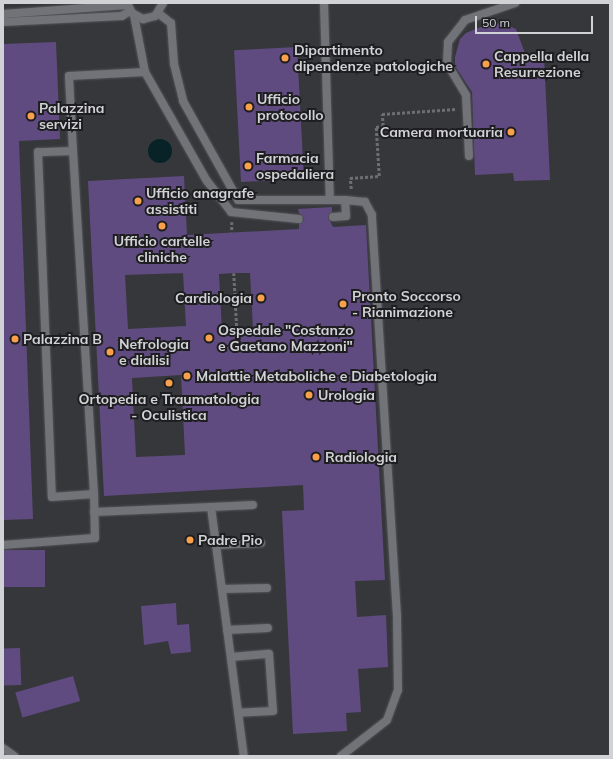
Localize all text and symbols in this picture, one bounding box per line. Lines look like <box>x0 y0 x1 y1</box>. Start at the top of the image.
scale bar <box>477 8 595 34</box>
text: 50 m <box>482 15 510 30</box>
place label: Dipartimento dipendenze patologiche <box>294 42 453 74</box>
place label: Cappella della Resurrezione <box>494 48 589 80</box>
marker: Dipartimento dipendenze patologiche <box>279 52 291 64</box>
marker: Cappella della Resurrezione <box>481 59 491 69</box>
place label: Ufficio protocollo <box>257 91 324 124</box>
place label: Palazzina servizi <box>39 100 105 132</box>
marker: Ufficio protocollo <box>244 102 254 112</box>
marker: Palazzina servizi <box>26 111 36 121</box>
place label: Camera mortuaria <box>380 124 503 140</box>
marker: Camera mortuaria <box>506 127 516 137</box>
place label: Farmacia ospedaliera <box>256 150 334 182</box>
marker: Farmacia ospedaliera <box>243 161 253 171</box>
place label: Ufficio anagrafe assistiti <box>146 185 254 218</box>
marker: Ufficio anagrafe assistiti <box>133 196 143 206</box>
marker: Ufficio cartelle cliniche <box>157 221 167 231</box>
place label: Ufficio cartelle cliniche <box>114 233 210 266</box>
place label: Pronto Soccorso - Rianimazione <box>352 288 461 320</box>
place label: Cardiologia <box>175 290 252 306</box>
marker: Cardiologia <box>255 292 267 304</box>
marker: Pronto Soccorso - Rianimazione <box>337 298 349 310</box>
place label: Ospedale "Costanzo e Gaetano Mazzoni" <box>218 322 353 354</box>
place label: Palazzina B <box>23 331 102 347</box>
marker: Ospedale "Costanzo e Gaetano Mazzoni" <box>203 332 215 344</box>
marker: Palazzina B <box>10 334 20 344</box>
place label: Nefrologia e dialisi <box>119 336 189 368</box>
marker: Nefrologia e dialisi <box>104 346 116 358</box>
place label: Malattie Metaboliche e Diabetologia <box>196 368 437 384</box>
marker: Malattie Metaboliche e Diabetologia <box>181 370 193 382</box>
marker: Ortopedia e Traumatologia - Oculistica <box>163 377 175 389</box>
place label: Urologia <box>318 387 375 403</box>
marker: Urologia <box>303 389 315 401</box>
place label: Ortopedia e Traumatologia - Oculistica <box>79 391 259 424</box>
place label: Radiologia <box>325 449 397 465</box>
marker: Radiologia <box>310 451 322 463</box>
place label: Padre Pio <box>198 532 263 548</box>
marker: Padre Pio <box>185 535 195 545</box>

